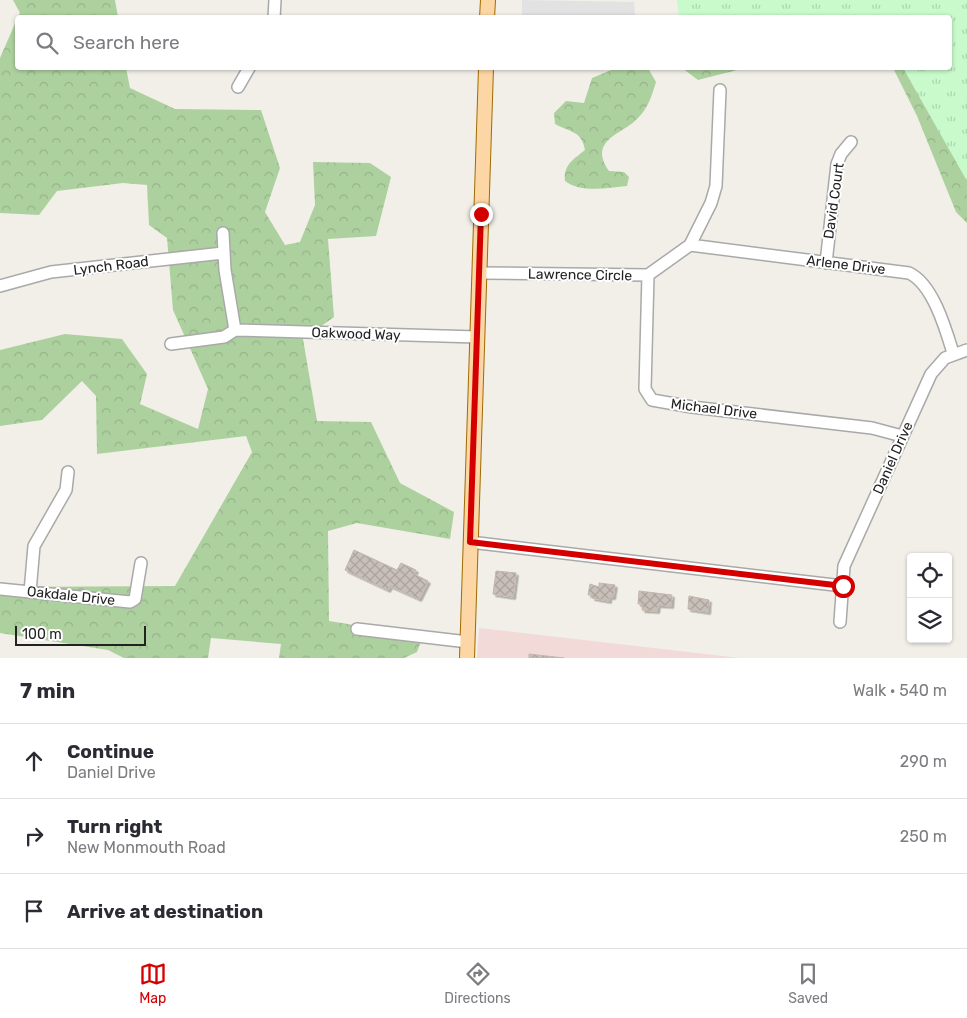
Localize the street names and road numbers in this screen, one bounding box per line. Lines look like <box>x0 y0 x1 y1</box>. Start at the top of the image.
street label: David Court <box>820 161 848 240</box>
street label: Arlene Drive <box>806 252 887 278</box>
street label: Lynch Road <box>72 253 150 279</box>
street label: Lawrence Circle <box>528 266 632 284</box>
street label: Oakwood Way <box>311 324 401 344</box>
street label: Michael Drive <box>670 395 758 423</box>
street label: Daniel Drive <box>869 419 917 497</box>
street label: Oakdale Drive <box>26 583 116 609</box>

